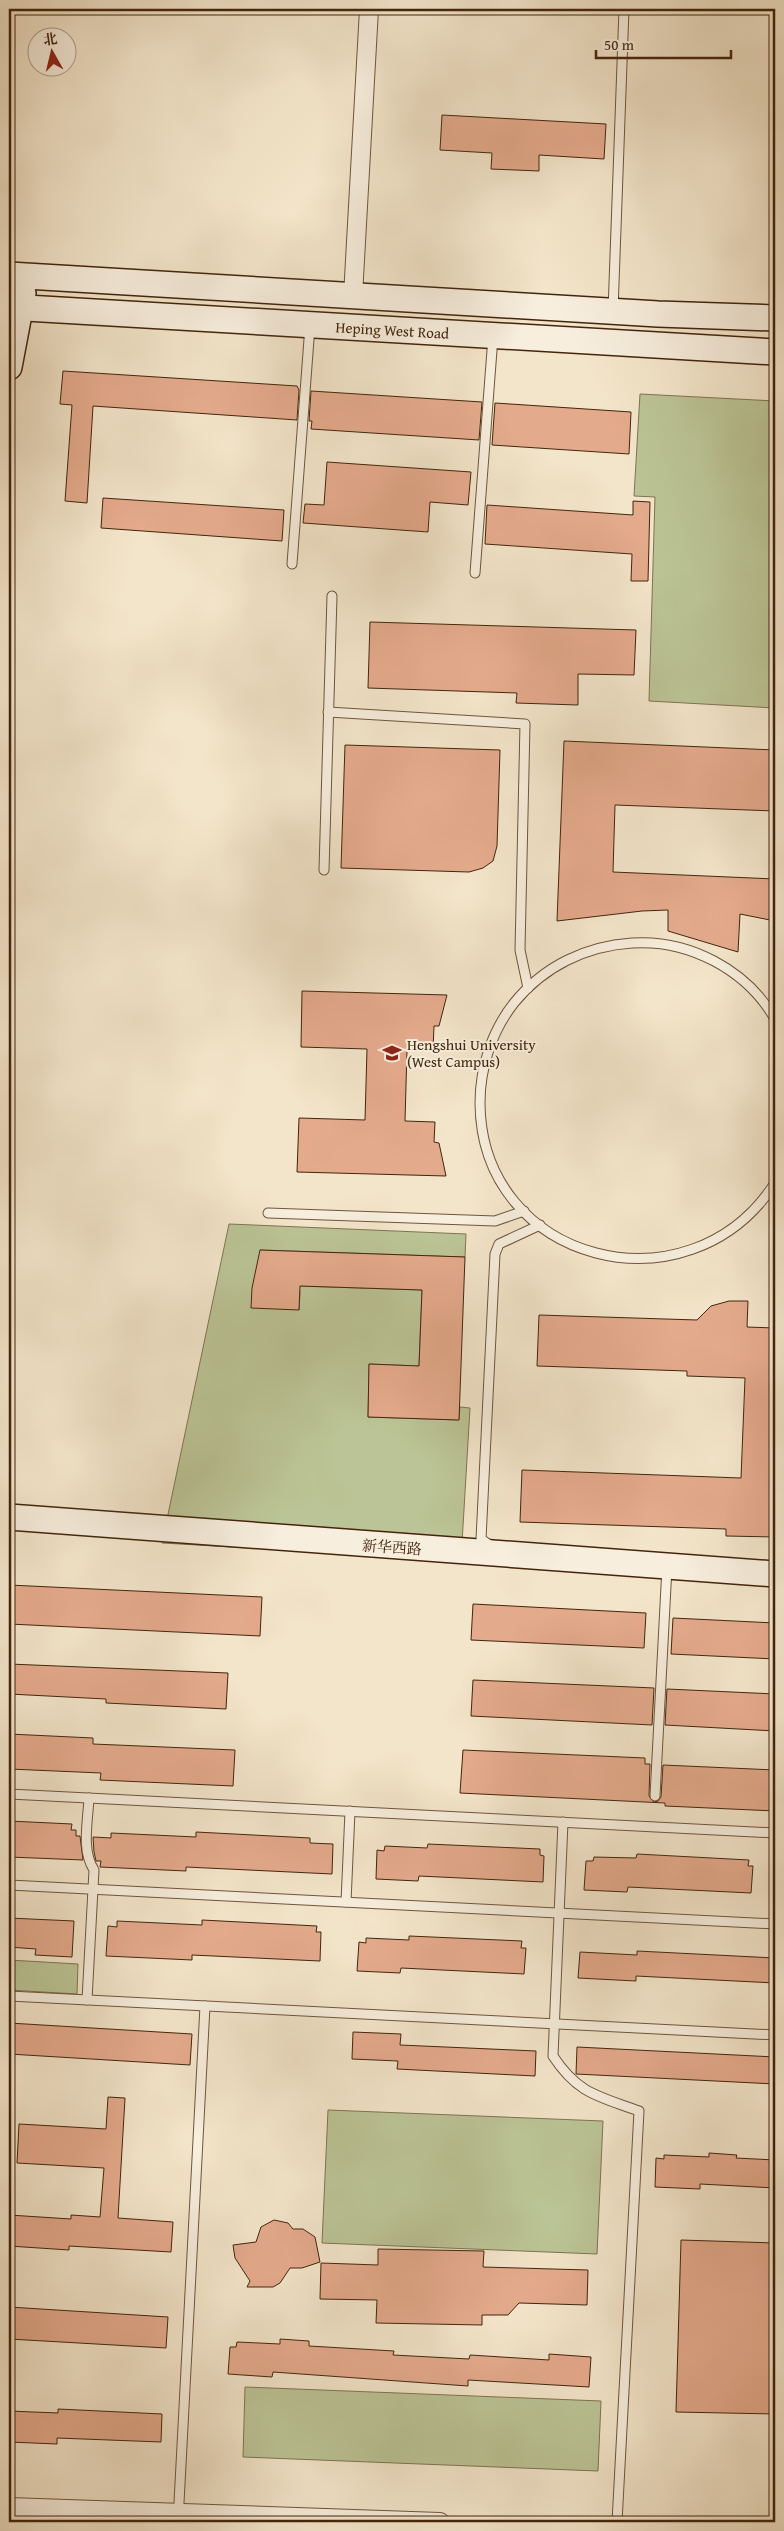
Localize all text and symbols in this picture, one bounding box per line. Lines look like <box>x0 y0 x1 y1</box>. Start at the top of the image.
north arrow <box>28 28 78 78</box>
text: 北 <box>42 28 59 50</box>
scale bar <box>596 28 732 60</box>
text: 50 m <box>604 34 635 55</box>
street label: Heping West Road <box>335 316 450 343</box>
place label: Hengshui University (West Campus) <box>407 1034 536 1072</box>
school or university icon: Hengshui University (West Campus) <box>381 1042 403 1064</box>
street label: 新华西路 <box>361 1534 423 1560</box>

